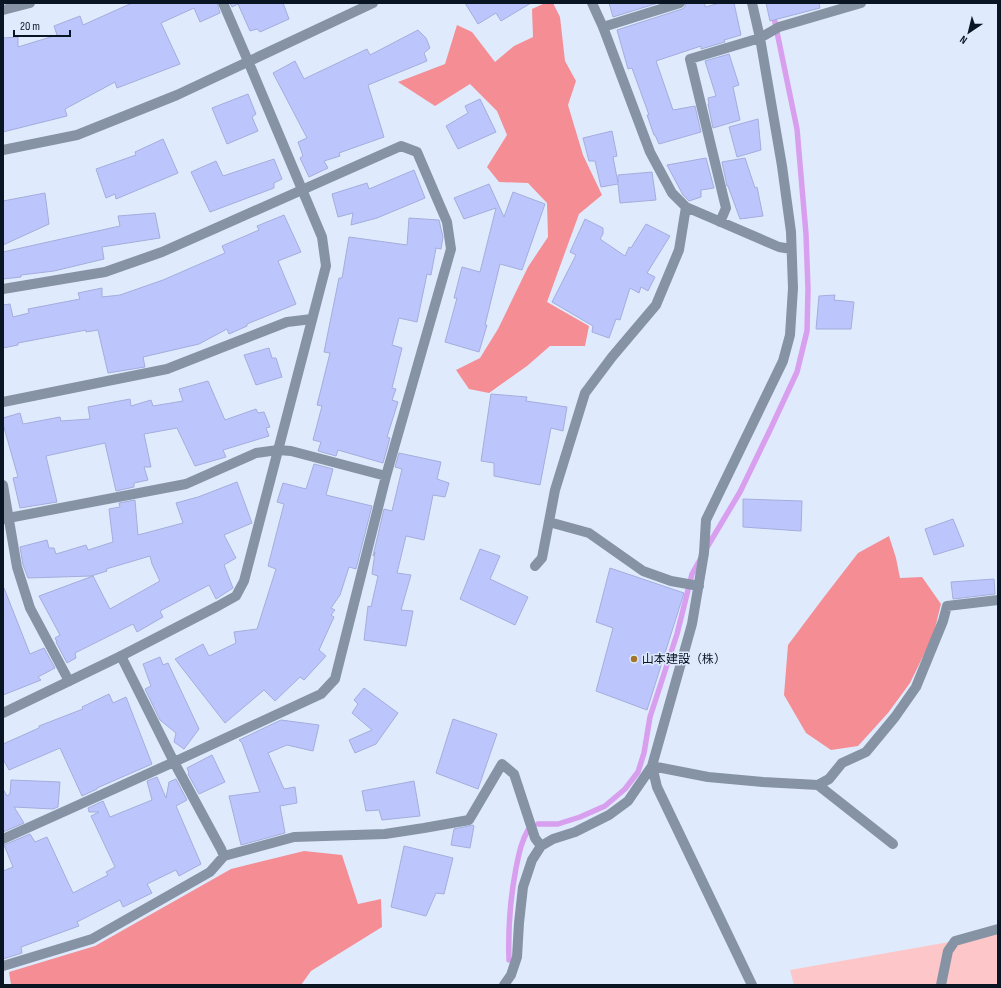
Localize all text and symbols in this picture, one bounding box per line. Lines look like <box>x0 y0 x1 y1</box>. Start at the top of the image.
scale bar <box>14 12 70 38</box>
north arrow <box>949 12 989 52</box>
text: 20 m <box>20 19 40 34</box>
text: N <box>957 33 970 47</box>
place label: 山本建設（株） <box>642 652 726 667</box>
marker: 山本建設（株） <box>629 654 639 664</box>

